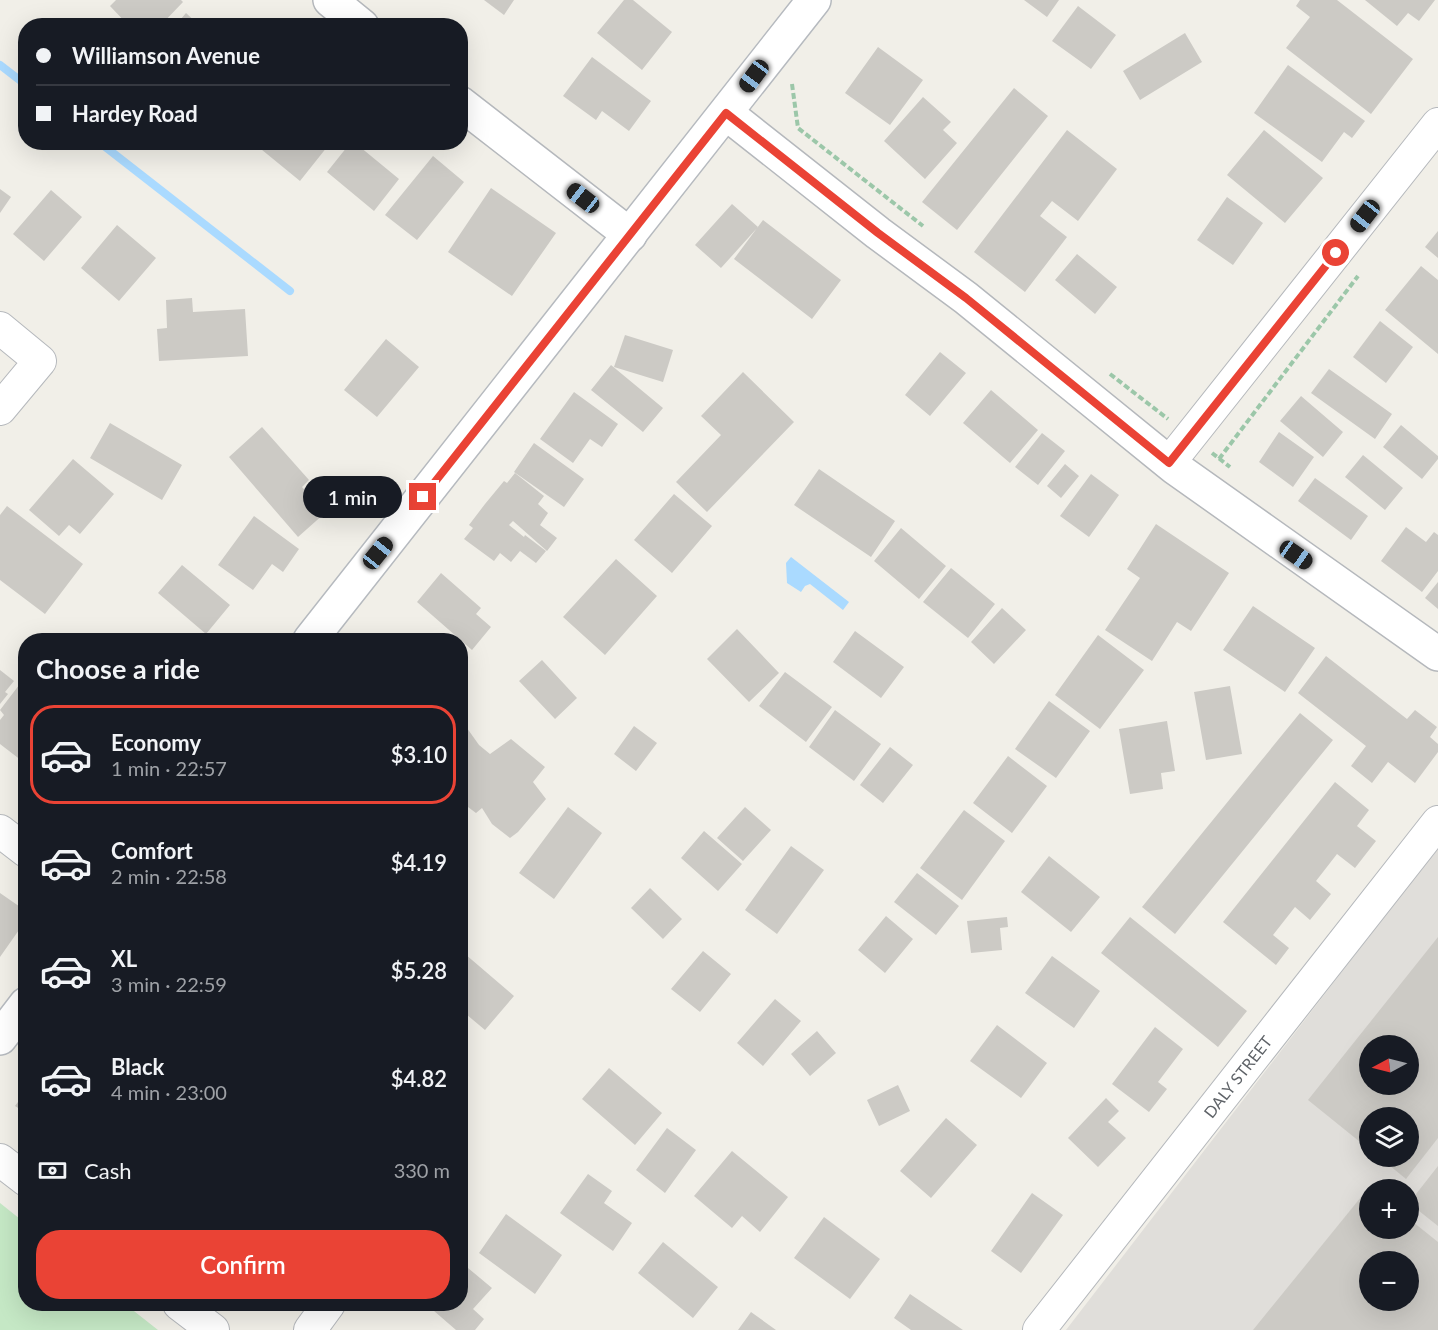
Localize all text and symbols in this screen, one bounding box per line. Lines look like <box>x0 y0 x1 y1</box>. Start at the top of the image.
text: Williamson Avenue <box>72 42 260 69</box>
car <box>736 56 772 96</box>
text: Hardey Road <box>72 100 198 127</box>
car <box>563 180 603 216</box>
car <box>1347 196 1383 236</box>
route start <box>1322 239 1349 266</box>
callout: 1 min <box>303 476 402 518</box>
route end <box>409 483 436 510</box>
text: 1 min <box>328 485 377 509</box>
car <box>360 533 396 573</box>
car <box>1276 537 1316 573</box>
text: Choose a ride <box>36 652 200 685</box>
icon: car <box>39 728 93 782</box>
text: Economy <box>111 729 201 756</box>
text: $3.10 <box>391 741 447 768</box>
text: 1 min · 22:57 <box>111 756 227 780</box>
icon: car <box>39 836 93 890</box>
text: Comfort <box>111 837 193 864</box>
text: $4.19 <box>391 849 447 876</box>
text: 2 min · 22:58 <box>111 864 227 888</box>
icon: car <box>39 944 93 998</box>
text: XL <box>111 945 137 972</box>
text: $5.28 <box>391 957 447 984</box>
text: 3 min · 22:59 <box>111 972 227 996</box>
street label: DALY STREET <box>1199 1031 1276 1121</box>
north arrow <box>1359 1035 1419 1095</box>
map controls <box>1359 1035 1419 1311</box>
icon: car <box>39 1052 93 1106</box>
text: Black <box>111 1053 164 1080</box>
text: $4.82 <box>391 1065 447 1092</box>
text: 4 min · 23:00 <box>111 1080 227 1104</box>
button: layers <box>1359 1107 1419 1167</box>
icon: cash <box>36 1154 69 1187</box>
text: Cash <box>84 1157 131 1184</box>
text: 330 m <box>394 1158 450 1182</box>
button: + <box>1359 1179 1419 1239</box>
button: Confirm <box>36 1230 450 1299</box>
button: − <box>1359 1251 1419 1311</box>

